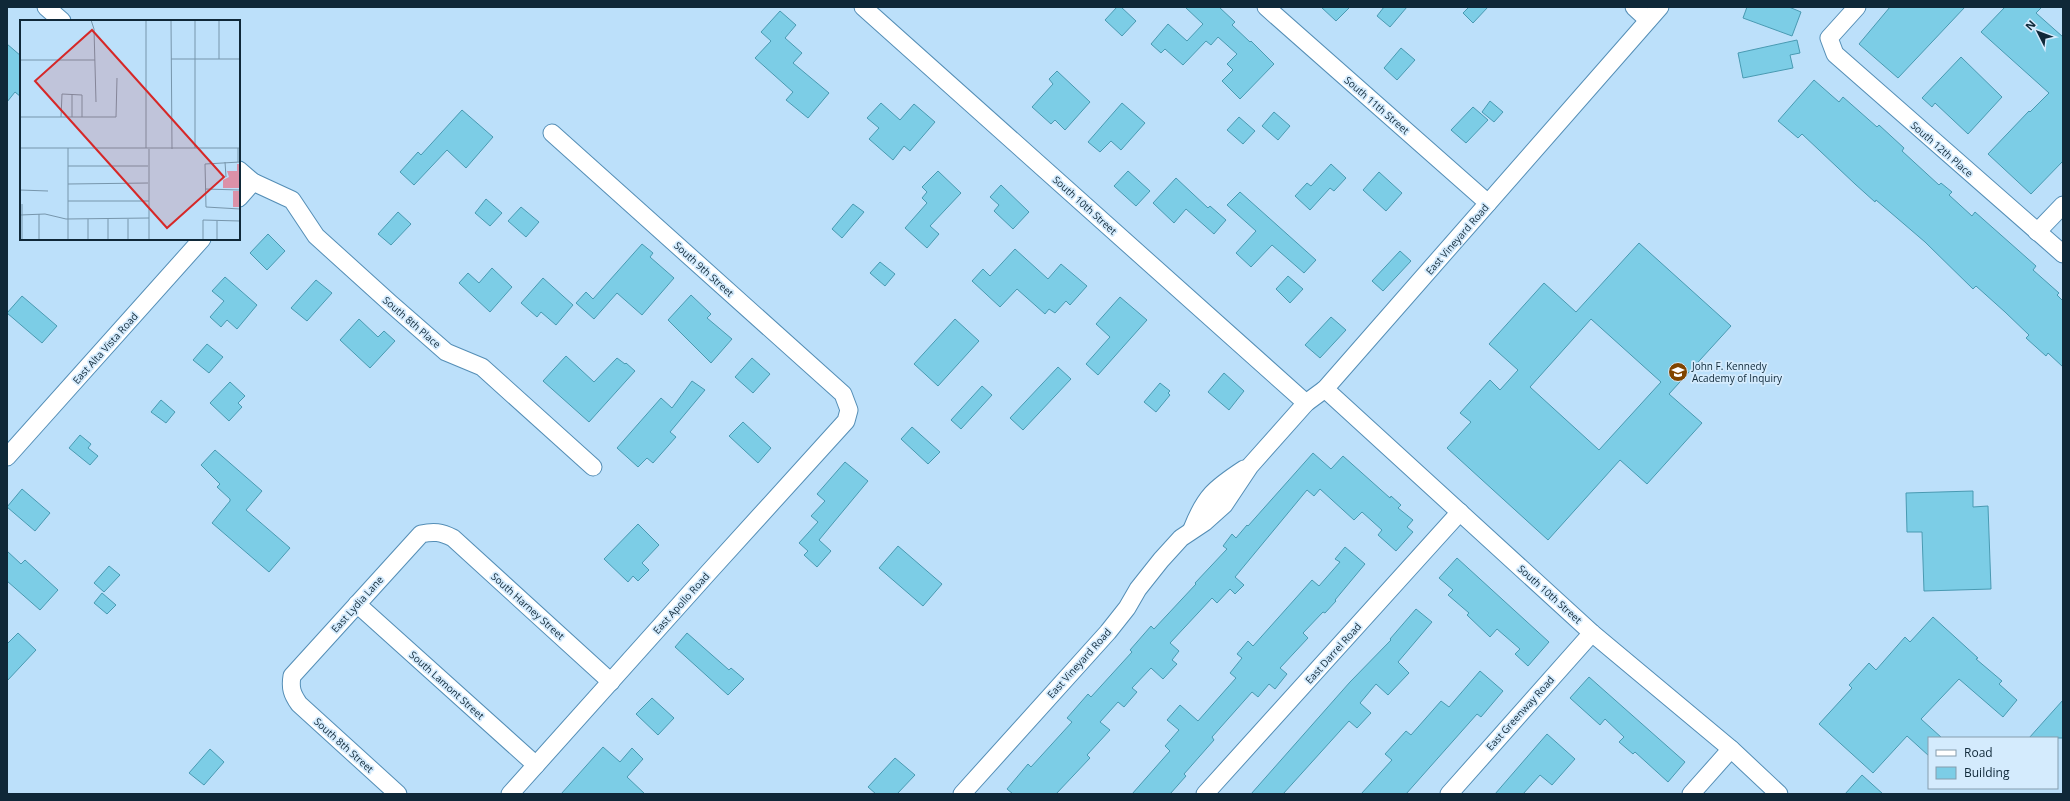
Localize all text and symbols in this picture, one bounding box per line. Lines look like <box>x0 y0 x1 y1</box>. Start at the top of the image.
north arrow <box>2018 12 2058 52</box>
text: N <box>2022 17 2039 33</box>
inset map <box>20 20 240 240</box>
street label: South 11th Street <box>1342 73 1413 137</box>
street label: South 12th Place <box>1908 118 1976 180</box>
street label: South 10th Street <box>1050 172 1120 238</box>
street label: East Vineyard Road <box>1422 201 1492 277</box>
street label: South 9th Street <box>671 238 737 300</box>
street label: South 8th Place <box>380 293 444 351</box>
street label: East Alta Vista Road <box>69 309 141 387</box>
place label: John F. Kennedy Academy of Inquiry <box>1691 359 1783 385</box>
school or university icon: John F. Kennedy Academy of Inquiry <box>1667 361 1689 383</box>
street label: South 10th Street <box>1515 561 1585 627</box>
street label: South Harney Street <box>488 569 568 643</box>
street label: East Apollo Road <box>650 569 712 637</box>
street label: East Lydia Lane <box>328 572 386 635</box>
street label: East Darrel Road <box>1302 619 1364 687</box>
street label: East Vineyard Road <box>1044 625 1114 701</box>
street label: South Lamont Street <box>407 648 488 723</box>
street label: East Greenway Road <box>1483 673 1557 753</box>
street label: South 8th Street <box>311 714 377 776</box>
legend <box>1928 737 2058 789</box>
text: Road <box>1964 744 1993 761</box>
text: Building <box>1964 764 2010 781</box>

